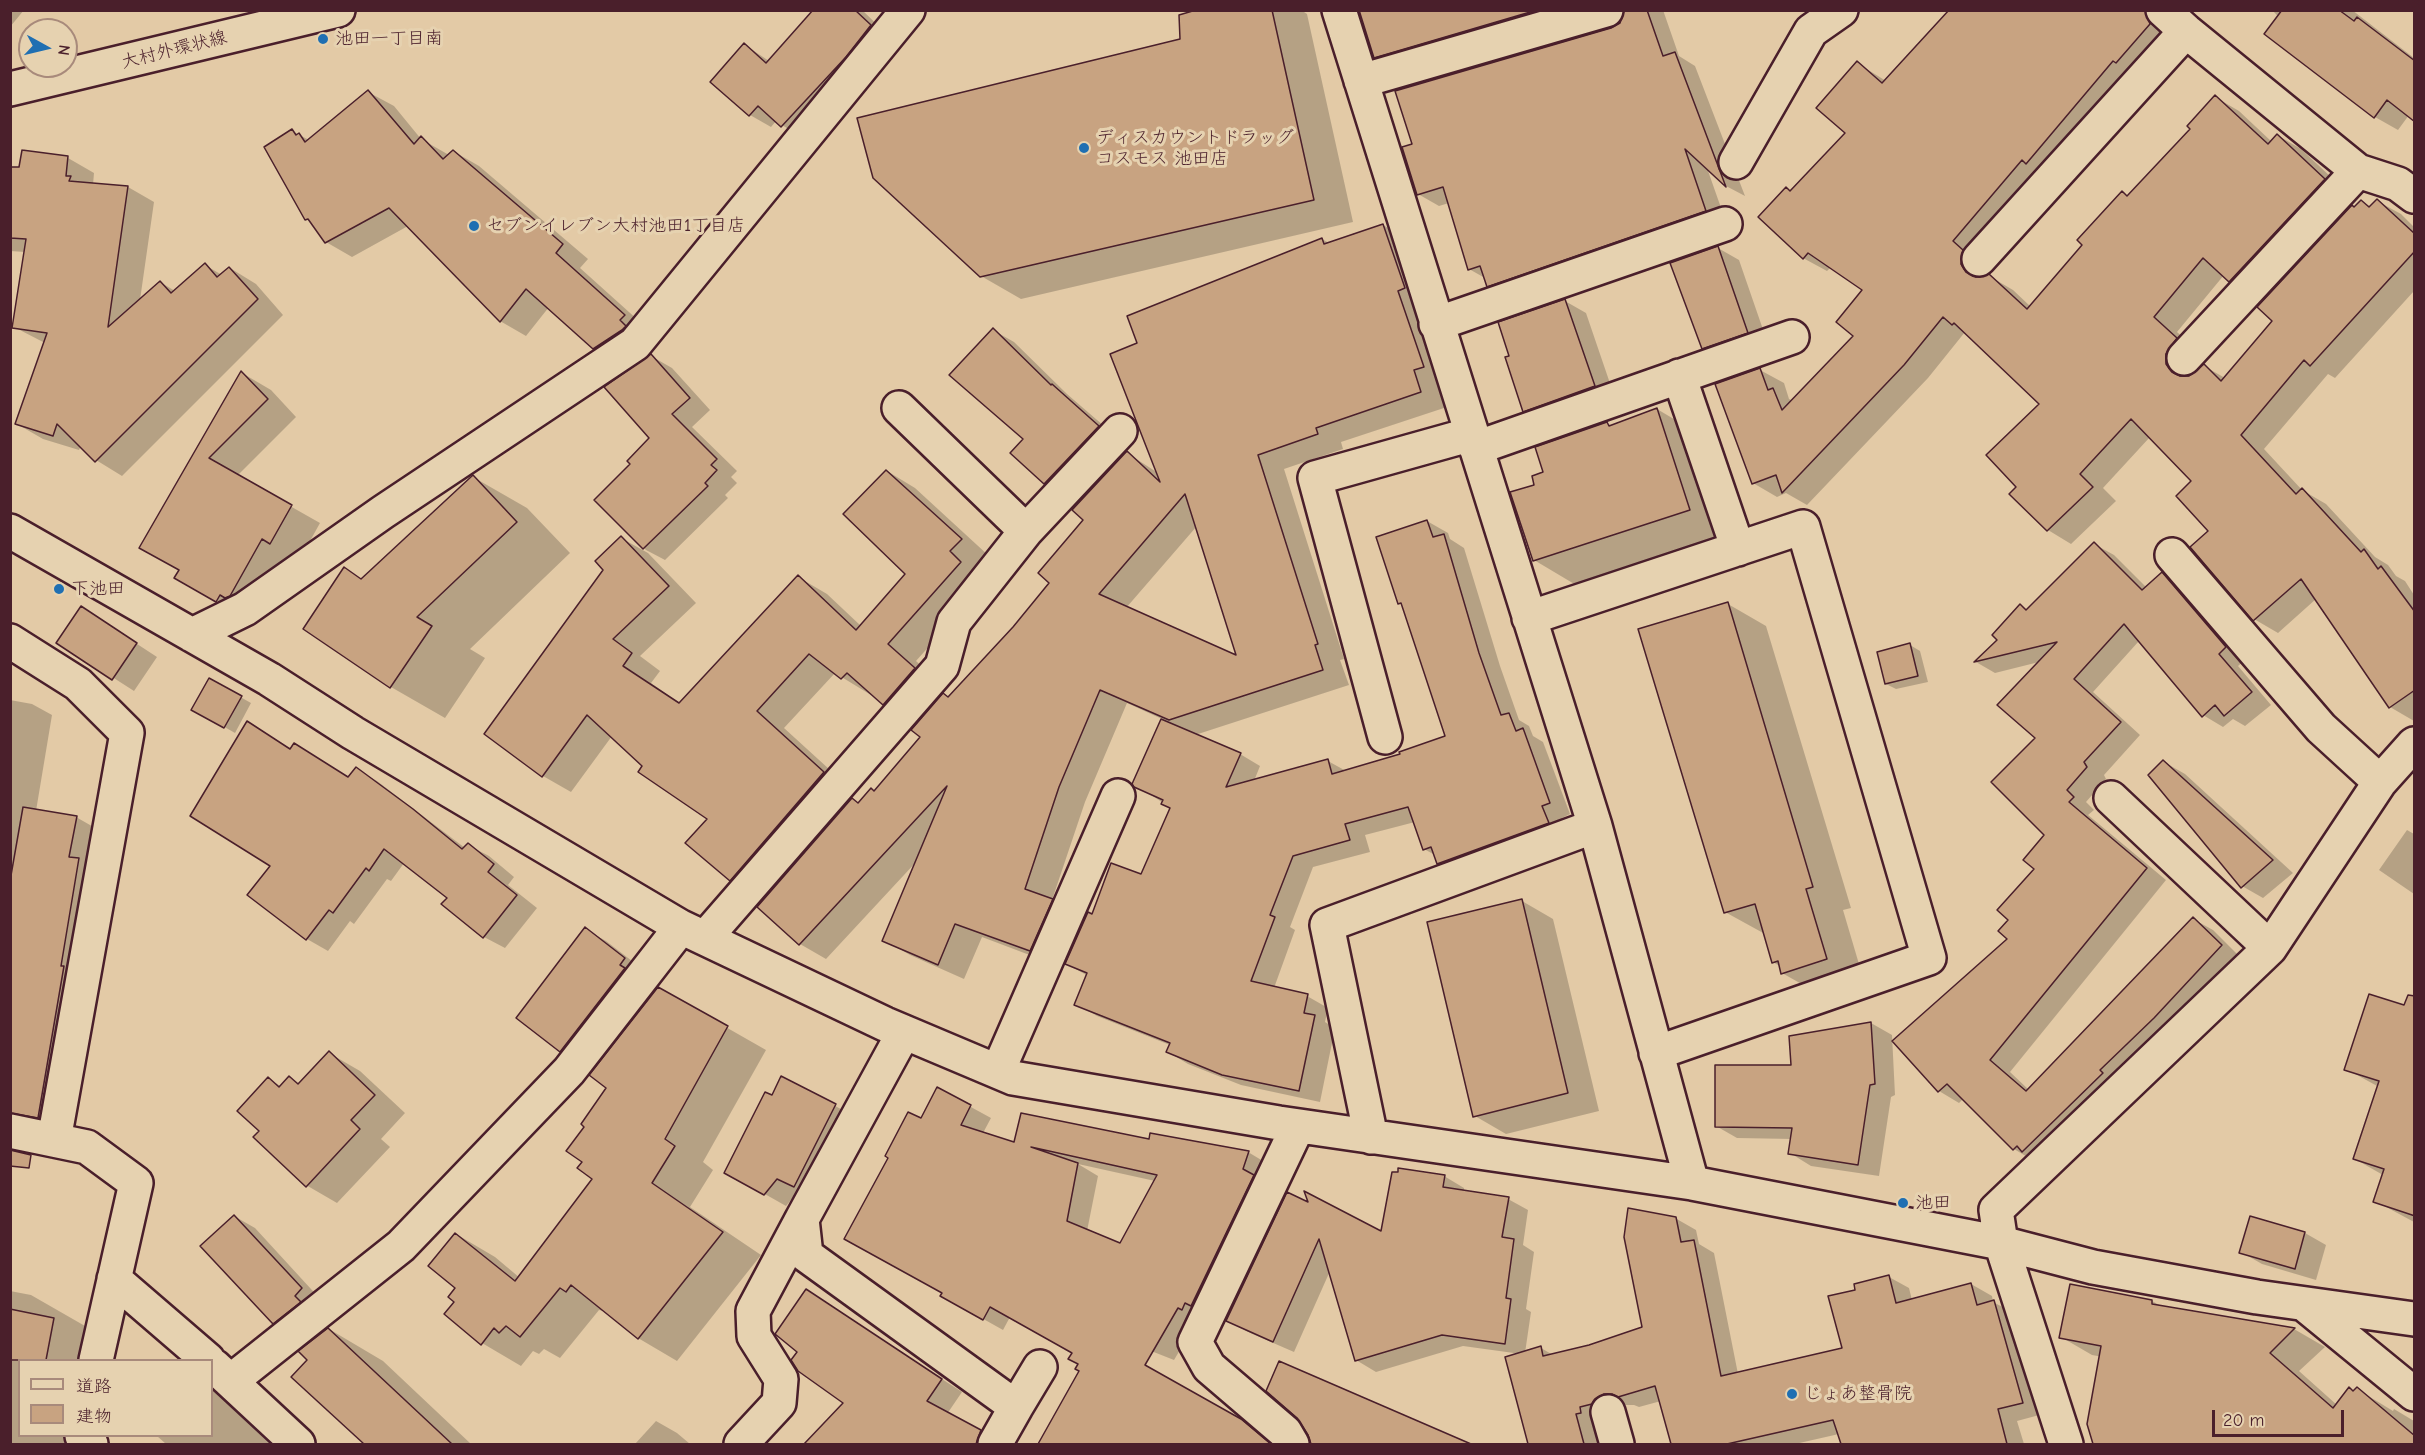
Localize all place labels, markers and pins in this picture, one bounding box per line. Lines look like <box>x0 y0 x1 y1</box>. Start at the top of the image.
place label: 池田一丁目南 <box>335 28 443 50</box>
marker: 池田一丁目南 <box>316 32 330 46</box>
place label: ディスカウントドラッグ コスモス 池田店 <box>1096 127 1294 170</box>
marker: ディスカウントドラッグ コスモス 池田店 <box>1077 141 1091 155</box>
place label: セブンイレブン大村池田1丁目店 <box>486 215 745 237</box>
marker: セブンイレブン大村池田1丁目店 <box>467 219 481 233</box>
place label: 下池田 <box>71 578 125 600</box>
marker: 下池田 <box>52 582 66 596</box>
place label: 池田 <box>1915 1192 1951 1214</box>
marker: 池田 <box>1896 1196 1910 1210</box>
place label: じょあ整骨院 <box>1804 1383 1912 1405</box>
marker: じょあ整骨院 <box>1785 1387 1799 1401</box>

